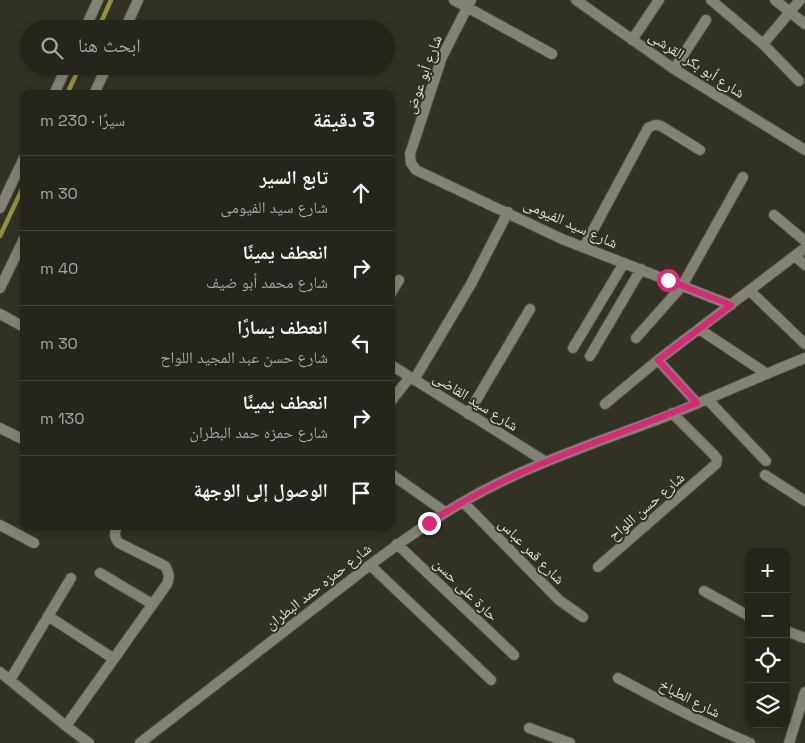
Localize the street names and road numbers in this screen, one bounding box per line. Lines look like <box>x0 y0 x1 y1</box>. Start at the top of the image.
street label: شارع أبو بكر القرشى <box>645 26 749 103</box>
street label: شارع أبو عوض <box>400 32 447 116</box>
street label: شارع سيد الفيومى <box>521 194 621 253</box>
street label: شارع سيد القاضى <box>429 367 522 436</box>
street label: شارع حسن اللواح <box>604 468 689 545</box>
street label: شارع قمر عباس <box>494 514 569 589</box>
street label: شارع حمزه حمد البطران <box>261 538 376 634</box>
street label: حارة على حسن <box>429 553 503 626</box>
street label: شارع الطباخ <box>656 674 724 722</box>

